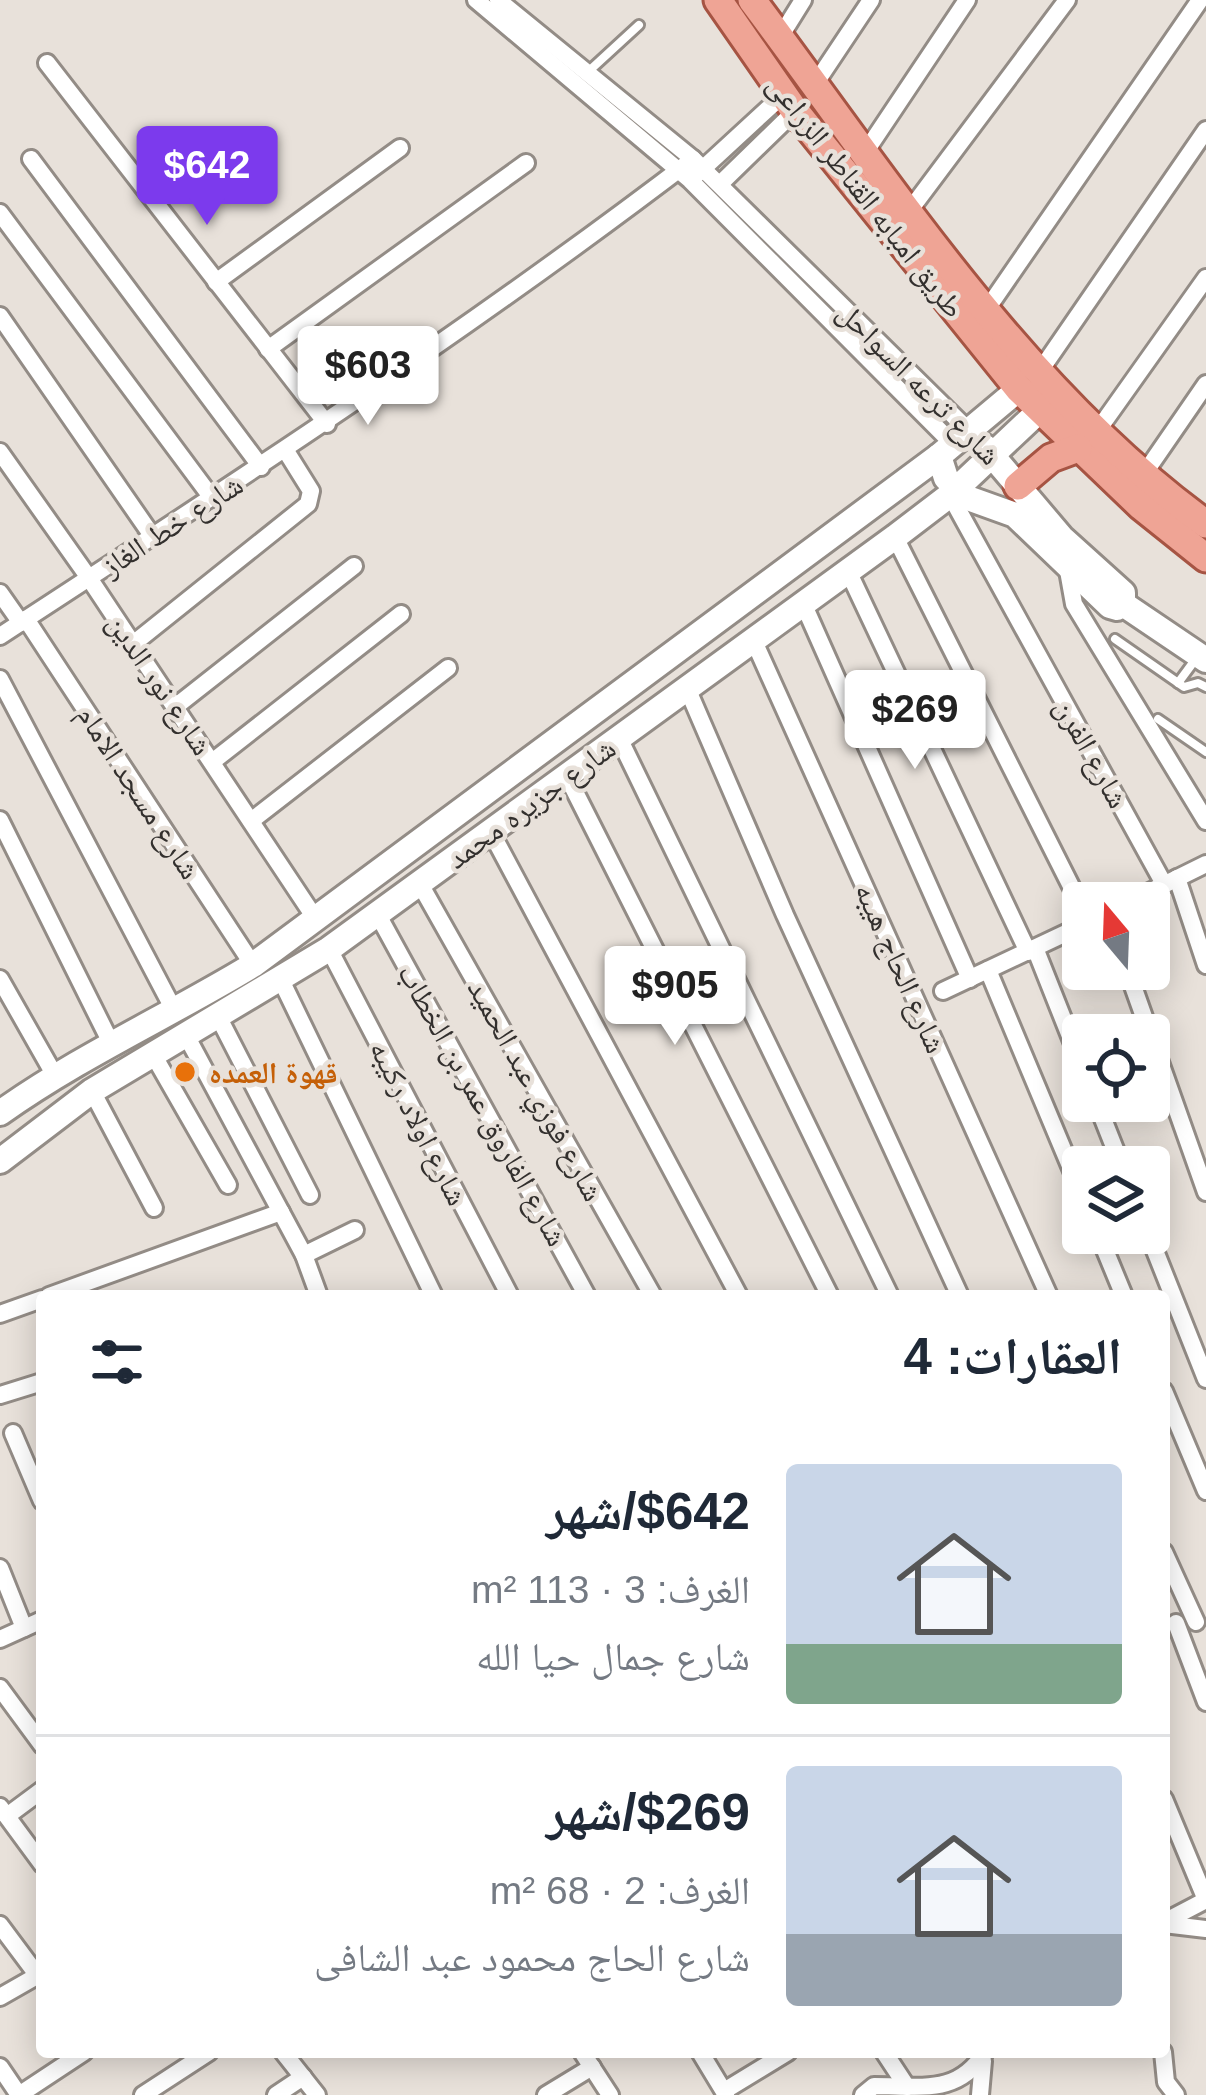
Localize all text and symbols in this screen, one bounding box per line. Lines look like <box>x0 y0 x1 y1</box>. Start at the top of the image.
street label: طريق امبابه القناطر الزراعى <box>759 68 971 325</box>
pin: $642 <box>136 126 278 228</box>
text: $642 <box>164 143 250 186</box>
street label: شارع ترعه السواحل <box>829 295 1007 473</box>
pin: $603 <box>297 326 439 428</box>
text: $603 <box>325 343 411 386</box>
street label: شارع خط الغاز <box>95 467 250 586</box>
street label: شارع نور الدين <box>98 607 219 763</box>
pin: $269 <box>844 670 986 772</box>
text: $269 <box>872 687 958 730</box>
street label: شارع الفرن <box>1046 692 1136 815</box>
street label: شارع مسجد الامام <box>68 699 207 887</box>
street label: شارع جزيره محمد <box>440 731 623 878</box>
street label: شارع الحاج هيبه <box>846 878 953 1059</box>
north arrow <box>1062 882 1170 990</box>
map controls <box>1062 882 1170 1254</box>
pin: $905 <box>604 946 746 1048</box>
street label: شارع الفاروق عمر بن الخطاب <box>389 959 574 1253</box>
text: $905 <box>632 963 718 1006</box>
street label: شارع فوزي عبد الحميد <box>455 974 611 1210</box>
button: locate <box>1062 1014 1170 1122</box>
street label: شارع اولاد ركيبه <box>361 1035 475 1212</box>
place label: قهوة العمده <box>209 1056 338 1090</box>
marker: قهوة العمده <box>172 1059 198 1085</box>
button: layers <box>1062 1146 1170 1254</box>
text: العقارات: 4 <box>904 1328 1122 1385</box>
icon: filters <box>84 1329 150 1395</box>
text: $642/شهر <box>546 1483 750 1540</box>
icon: home <box>882 1512 1026 1656</box>
text: الغرف: 3 · 113 m² <box>471 1568 750 1611</box>
text: شارع جمال حيا الله <box>476 1635 750 1678</box>
text: $269/شهر <box>546 1784 750 1841</box>
icon: home <box>882 1814 1026 1958</box>
text: الغرف: 2 · 68 m² <box>490 1869 750 1912</box>
text: شارع الحاج محمود عبد الشافى <box>314 1936 750 1979</box>

